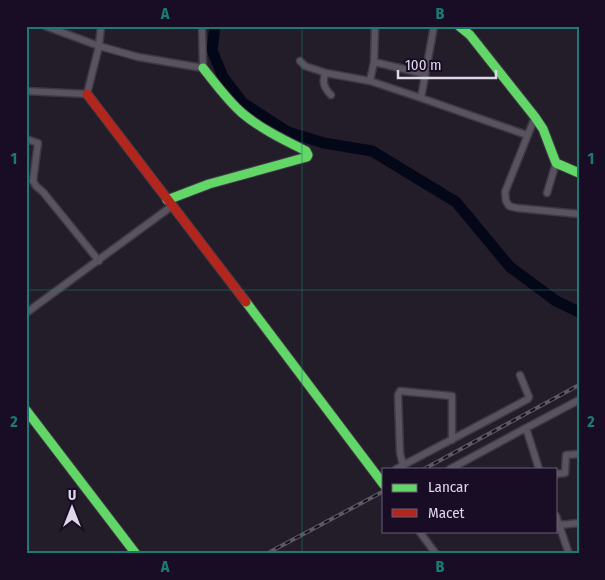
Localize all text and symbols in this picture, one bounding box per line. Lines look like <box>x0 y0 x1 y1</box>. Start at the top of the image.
text: A <box>160 4 170 23</box>
text: B <box>436 4 445 23</box>
scale bar <box>398 48 495 80</box>
text: 100 m <box>405 56 442 74</box>
text: 1 <box>11 149 17 168</box>
text: 1 <box>588 149 594 168</box>
text: 2 <box>9 412 18 431</box>
text: 2 <box>586 412 595 431</box>
legend <box>382 468 558 532</box>
text: Lancar <box>428 478 469 496</box>
north arrow <box>48 482 98 532</box>
text: U <box>68 487 76 504</box>
text: Macet <box>428 504 465 522</box>
text: A <box>160 557 170 576</box>
text: B <box>436 557 445 576</box>

